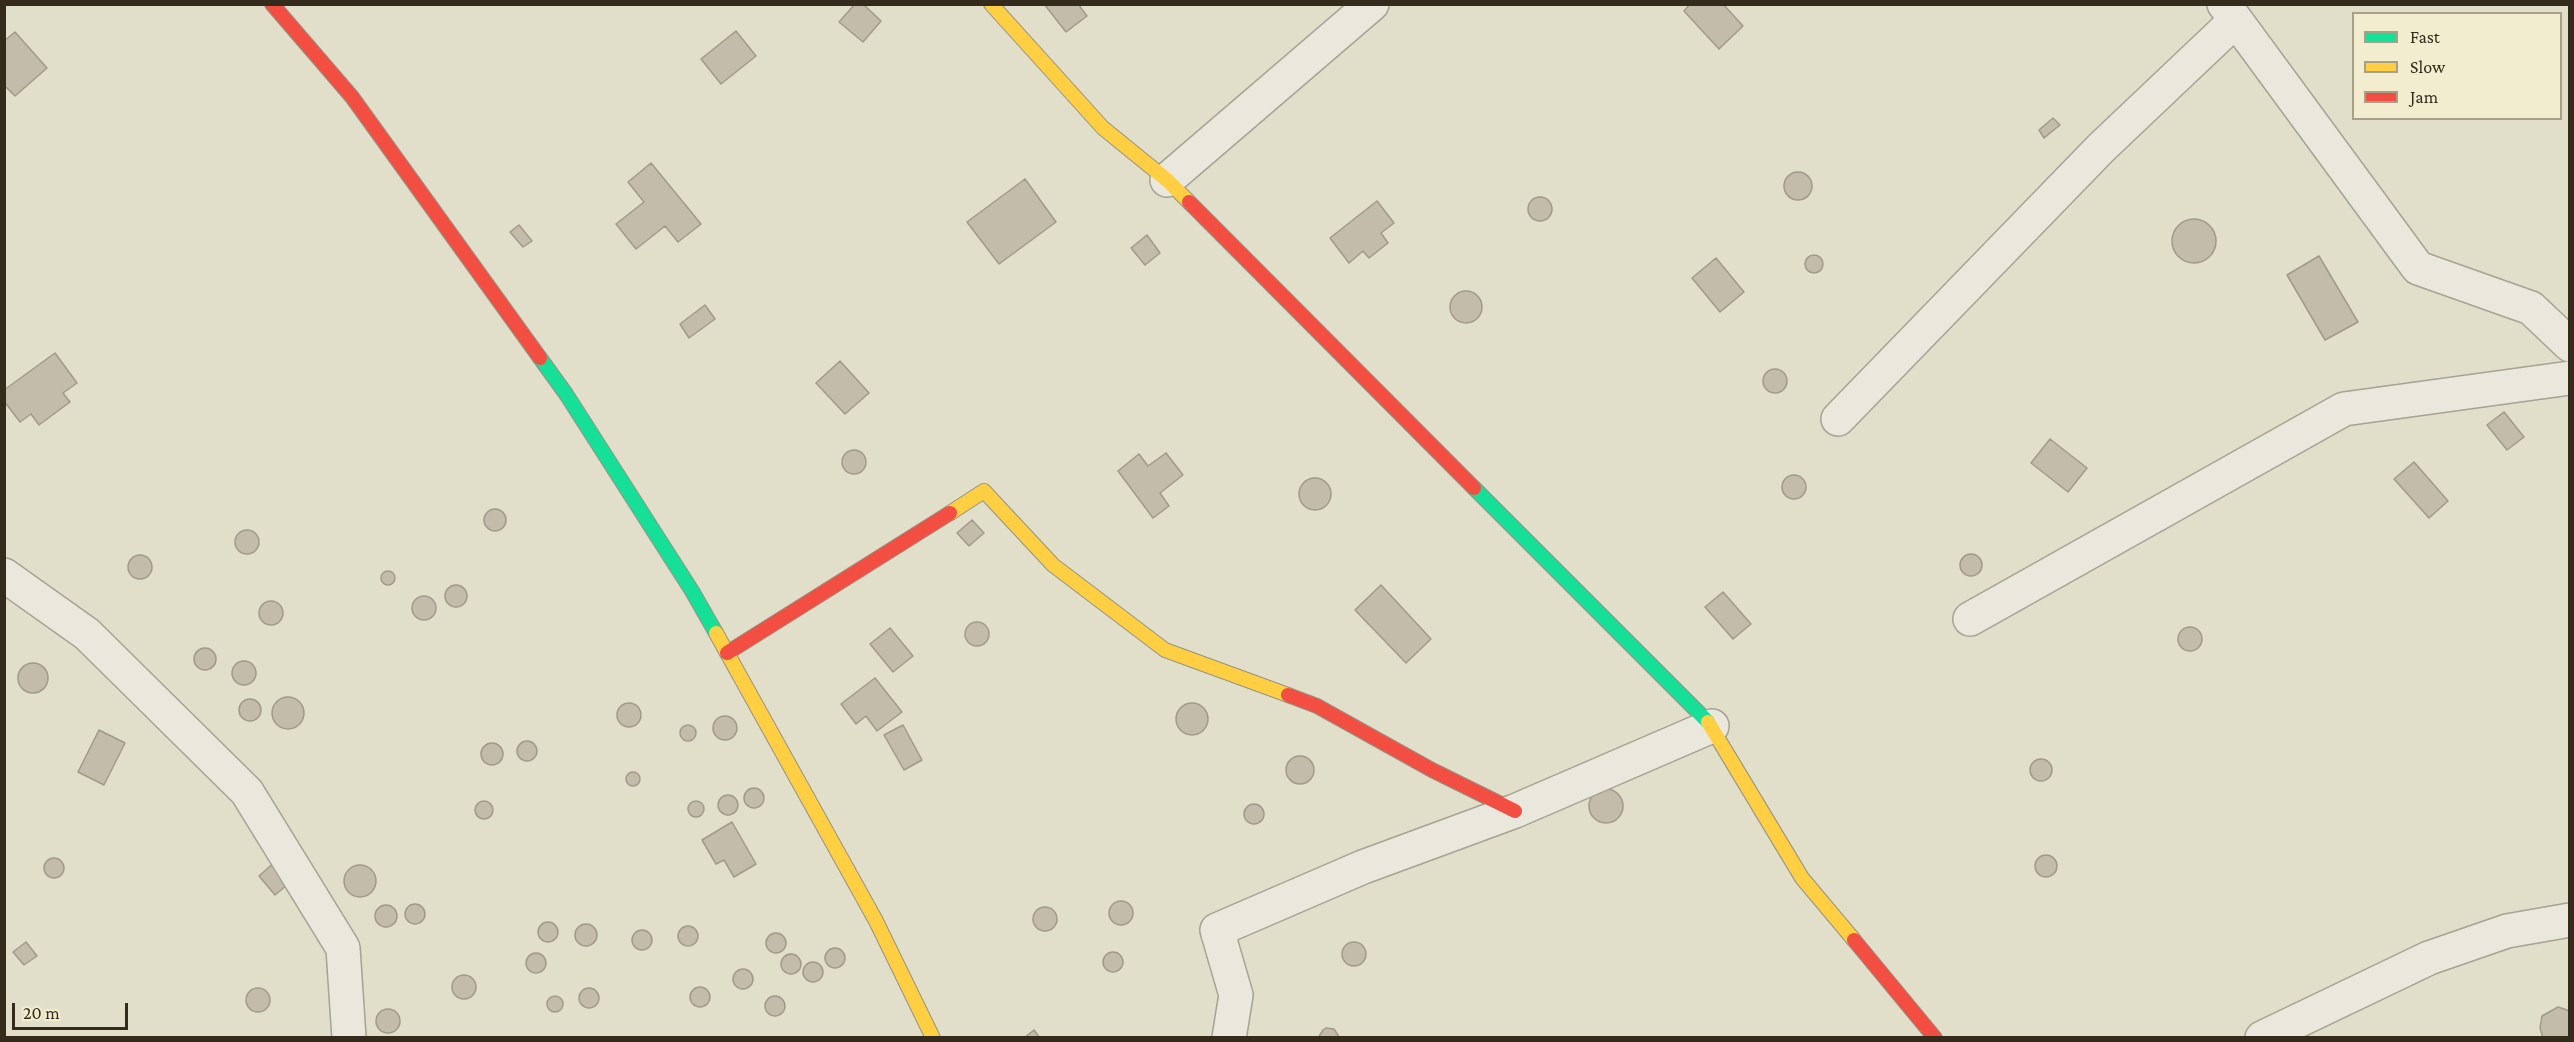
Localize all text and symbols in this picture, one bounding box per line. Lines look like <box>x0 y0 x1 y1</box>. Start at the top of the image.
legend <box>2352 12 2562 120</box>
text: Fast <box>2410 27 2440 47</box>
text: Slow <box>2410 57 2445 77</box>
text: Jam <box>2410 87 2438 107</box>
scale bar <box>15 991 130 1029</box>
text: 20 m <box>23 1003 60 1023</box>

